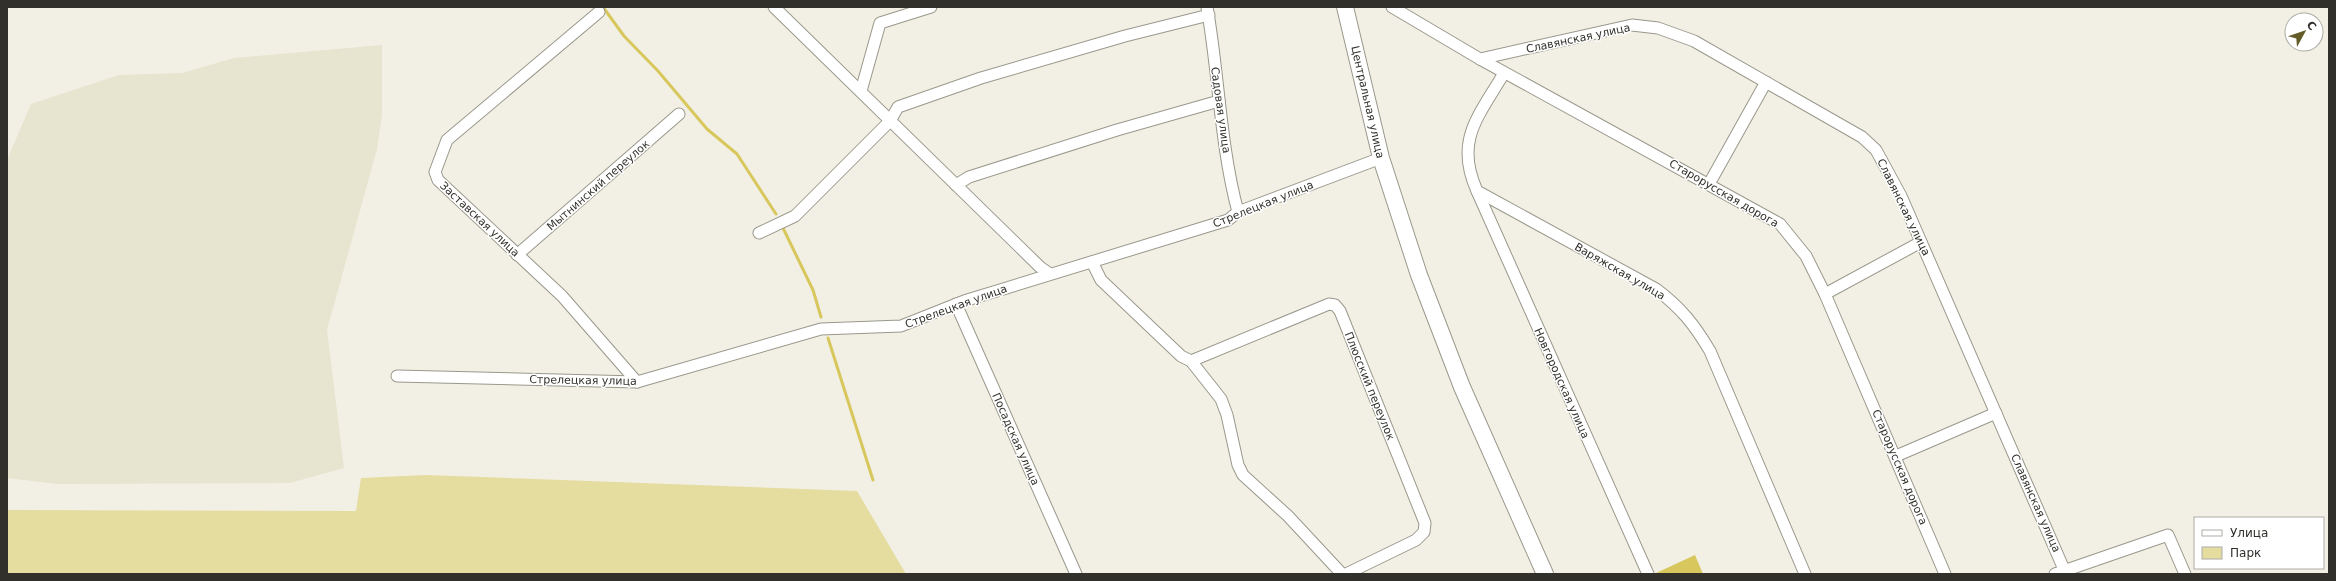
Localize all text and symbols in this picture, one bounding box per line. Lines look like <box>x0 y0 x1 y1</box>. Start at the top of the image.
north arrow <box>2284 12 2324 52</box>
text: С <box>2304 19 2319 33</box>
street label: Славянская улица <box>1525 21 1631 56</box>
street label: Центральная улица <box>1348 45 1387 160</box>
street label: Садовая улица <box>1208 66 1233 154</box>
street label: Мытнинский переулок <box>545 137 652 233</box>
street label: Старорусская дорога <box>1667 157 1781 230</box>
street label: Славянская улица <box>1874 157 1933 258</box>
street label: Стрелецкая улица <box>1211 178 1315 231</box>
street label: Заставская улица <box>437 179 522 260</box>
street label: Варяжская улица <box>1572 240 1667 303</box>
street label: Стрелецкая улица <box>903 282 1009 331</box>
street label: Новгородская улица <box>1531 326 1592 441</box>
street label: Плюсский переулок <box>1342 330 1397 443</box>
street label: Стрелецкая улица <box>529 373 637 388</box>
street label: Посадская улица <box>989 391 1042 487</box>
street label: Старорусская дорога <box>1869 407 1930 527</box>
street label: Славянская улица <box>2008 452 2063 554</box>
legend <box>2194 517 2324 569</box>
text: Улица <box>2230 526 2268 540</box>
text: Парк <box>2230 546 2261 560</box>

